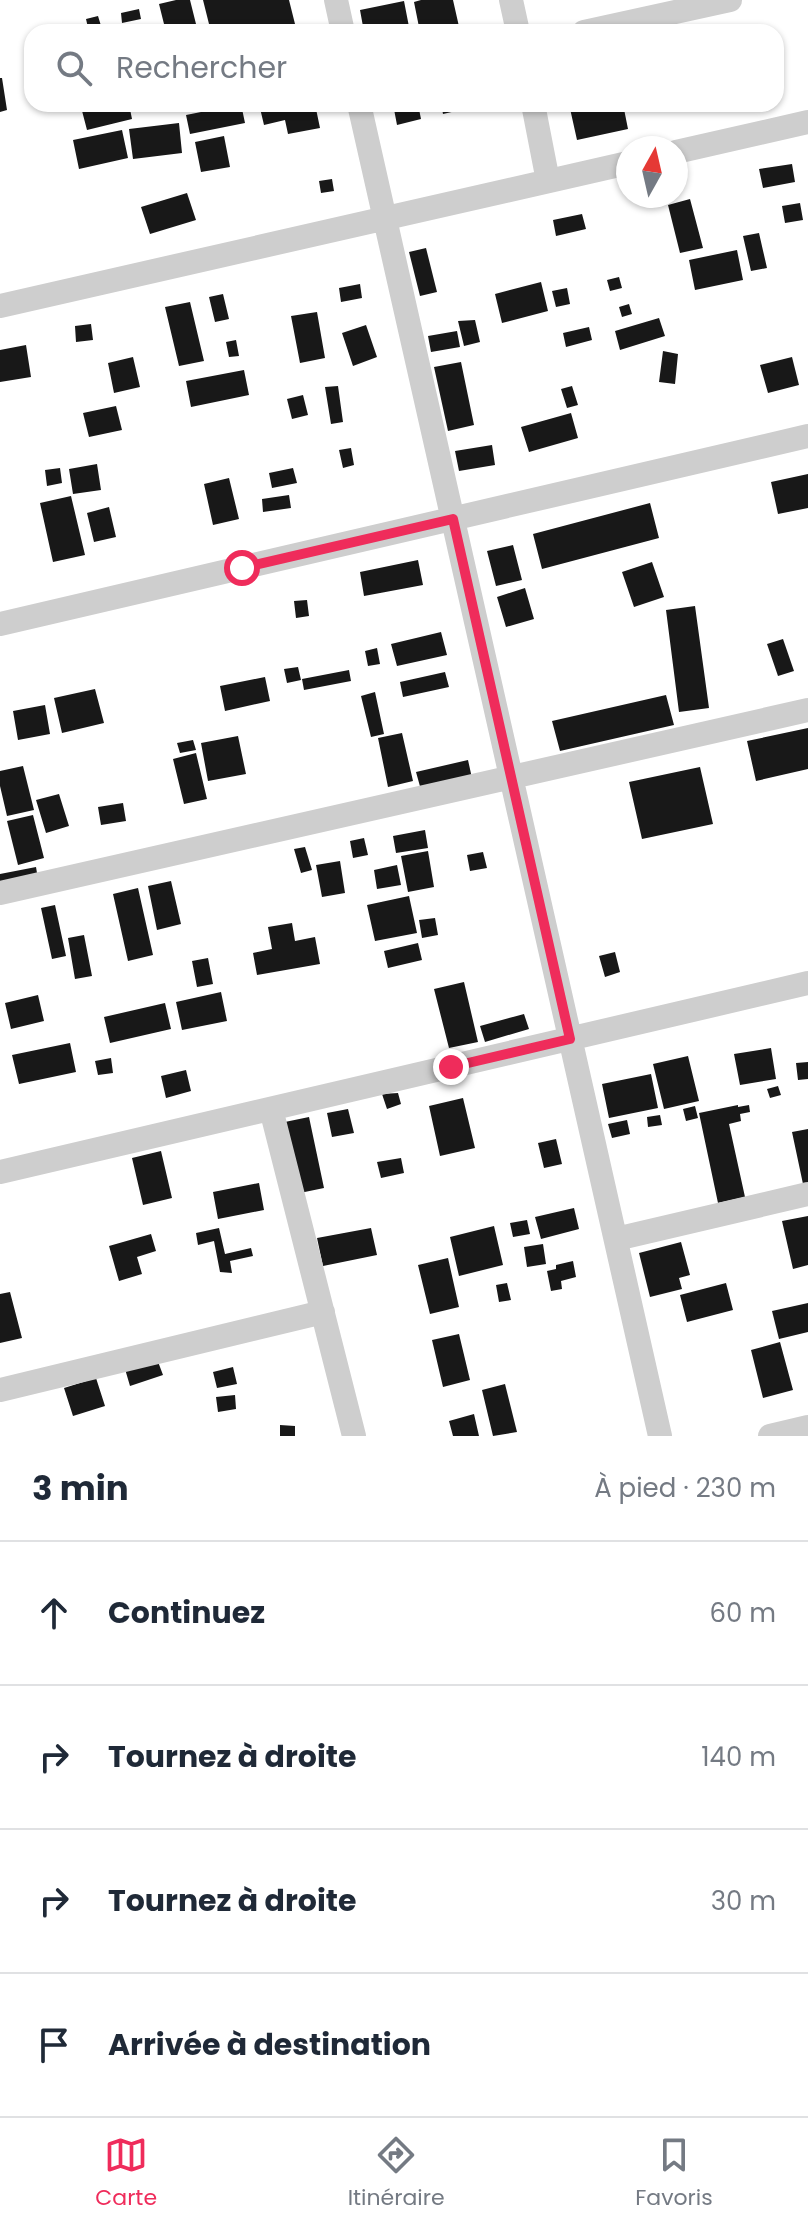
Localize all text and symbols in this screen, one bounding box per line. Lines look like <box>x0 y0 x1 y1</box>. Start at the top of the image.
search box <box>24 24 784 112</box>
icon: search <box>52 46 96 90</box>
text: Rechercher <box>116 46 287 89</box>
north arrow <box>616 136 688 208</box>
route start <box>224 550 260 586</box>
route end <box>433 1049 469 1085</box>
text: 3 min <box>32 1464 129 1512</box>
text: À pied · 230 m <box>594 1470 776 1506</box>
icon: ahead <box>32 1591 76 1635</box>
text: Continuez <box>108 1591 265 1634</box>
text: 60 m <box>709 1595 776 1631</box>
icon: right <box>32 1735 76 1779</box>
text: Tournez à droite <box>108 1735 356 1778</box>
text: 140 m <box>701 1739 776 1775</box>
icon: right <box>32 1879 76 1923</box>
text: Tournez à droite <box>108 1879 356 1922</box>
text: 30 m <box>711 1883 776 1919</box>
icon: arrive <box>32 2023 76 2067</box>
text: Arrivée à destination <box>108 2023 431 2066</box>
tab: Carte <box>95 2133 157 2214</box>
tab: Itinéraire <box>348 2133 445 2214</box>
tab: Favoris <box>635 2133 713 2214</box>

